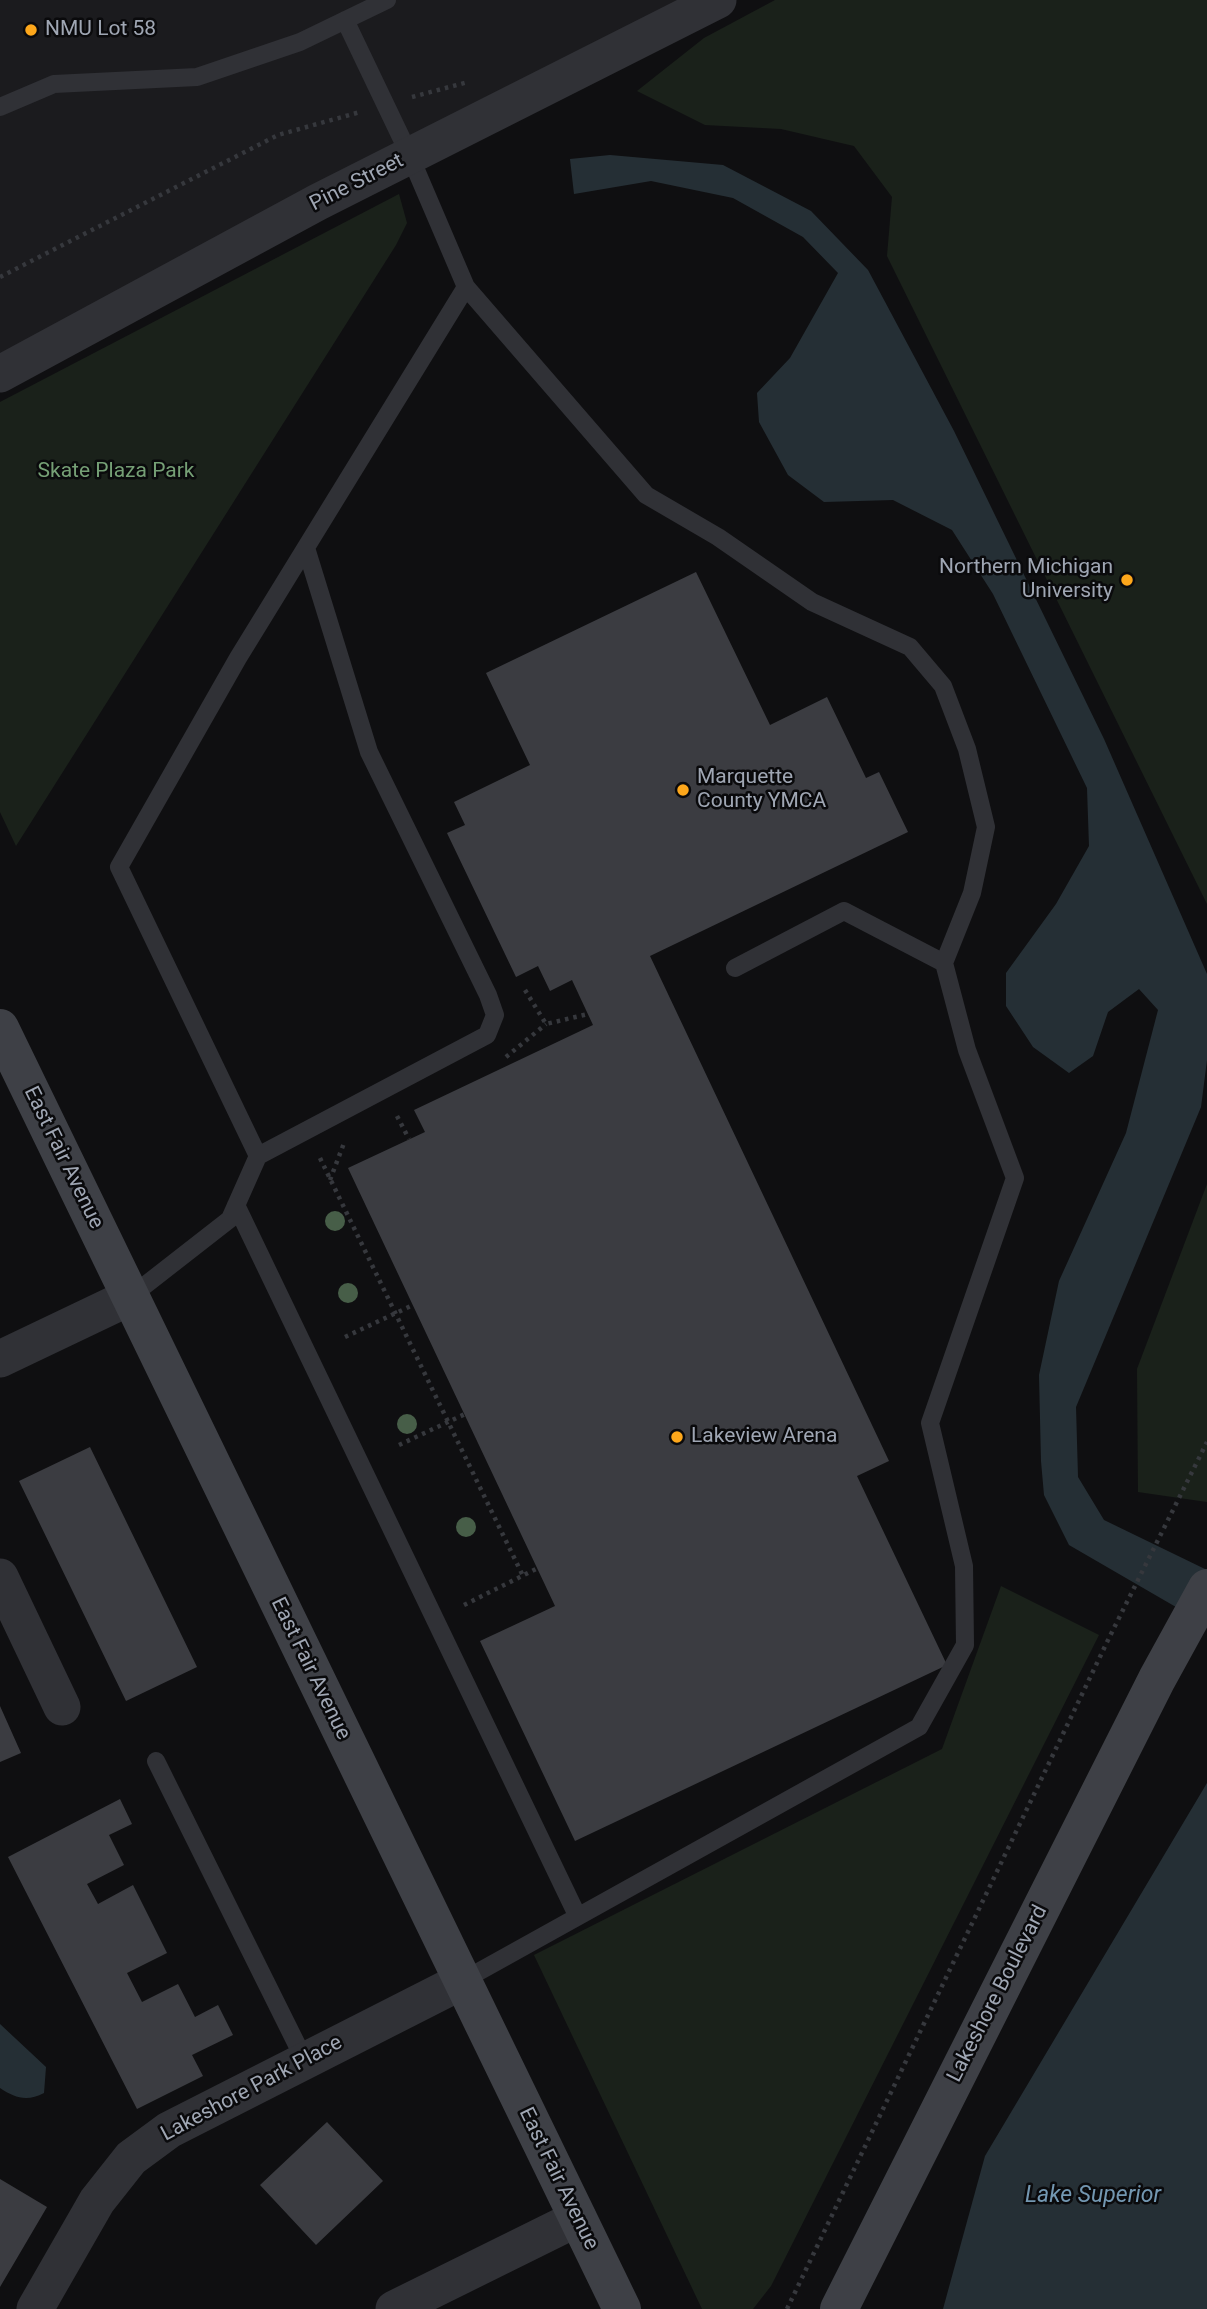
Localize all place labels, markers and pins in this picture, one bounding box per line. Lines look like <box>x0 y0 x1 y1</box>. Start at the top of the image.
place label: NMU Lot 58 <box>45 17 156 43</box>
marker: NMU Lot 58 <box>23 22 39 38</box>
place label: Northern Michigan University <box>939 555 1113 605</box>
marker: Northern Michigan University <box>1119 572 1135 588</box>
place label: Marquette County YMCA <box>697 765 826 815</box>
marker: Marquette County YMCA <box>675 782 691 798</box>
place label: Lakeview Arena <box>691 1424 837 1450</box>
marker: Lakeview Arena <box>669 1429 685 1445</box>

